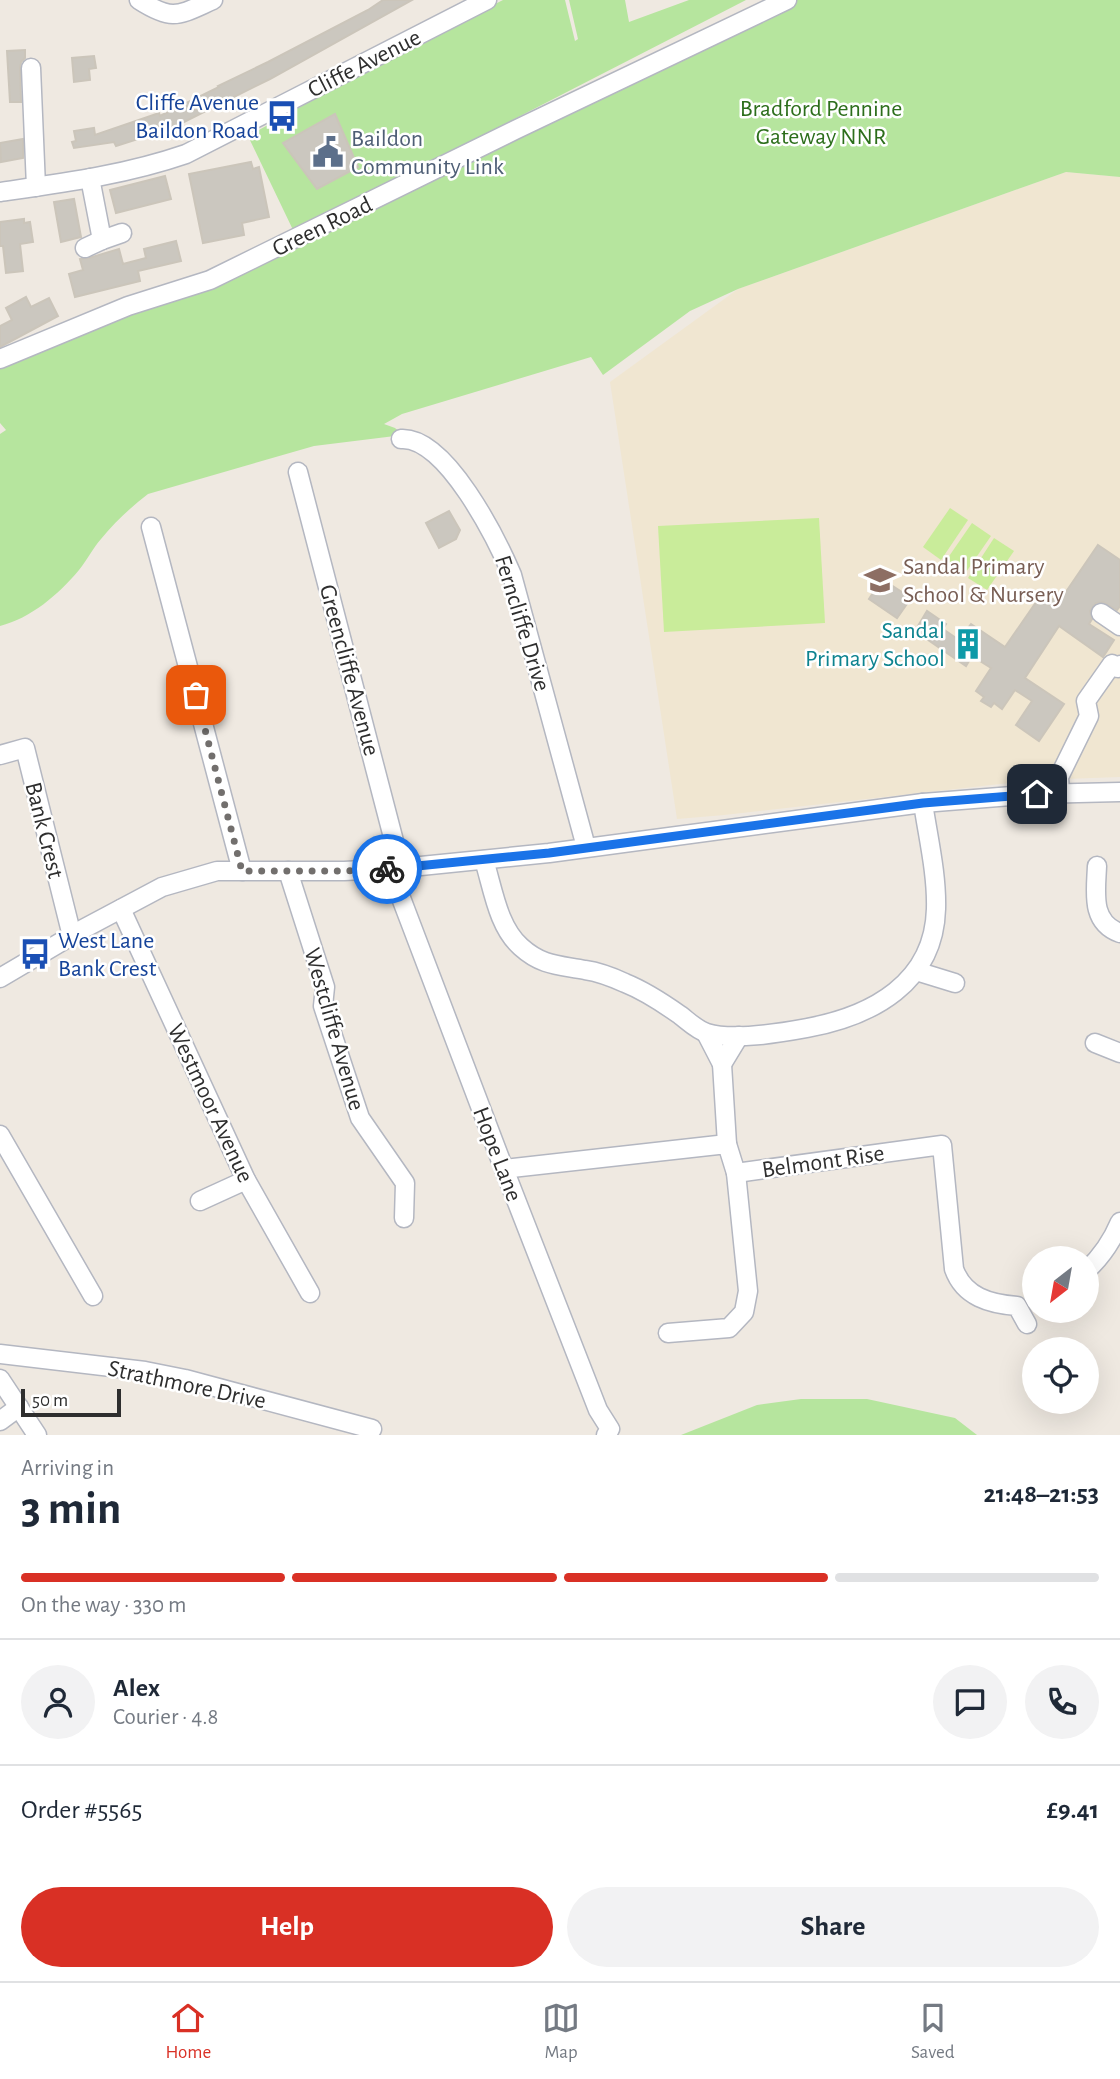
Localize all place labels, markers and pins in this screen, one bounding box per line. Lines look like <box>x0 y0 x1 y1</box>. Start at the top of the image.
place label: Cliffe Avenue Baildon Road <box>135 91 259 143</box>
bus stop icon: Cliffe Avenue Baildon Road <box>265 99 299 133</box>
place label: Baildon Community Link <box>351 127 504 179</box>
public building icon: Baildon Community Link <box>311 135 345 169</box>
place label: Sandal Primary School & Nursery <box>903 555 1064 607</box>
school or university icon: Sandal Primary School & Nursery <box>863 563 897 597</box>
place label: Sandal Primary School <box>805 619 945 671</box>
building icon: Sandal Primary School <box>951 627 985 661</box>
pin <box>166 665 226 725</box>
pin <box>1007 764 1067 824</box>
place label: West Lane Bank Crest <box>58 929 157 981</box>
bus stop icon: West Lane Bank Crest <box>18 937 52 971</box>

